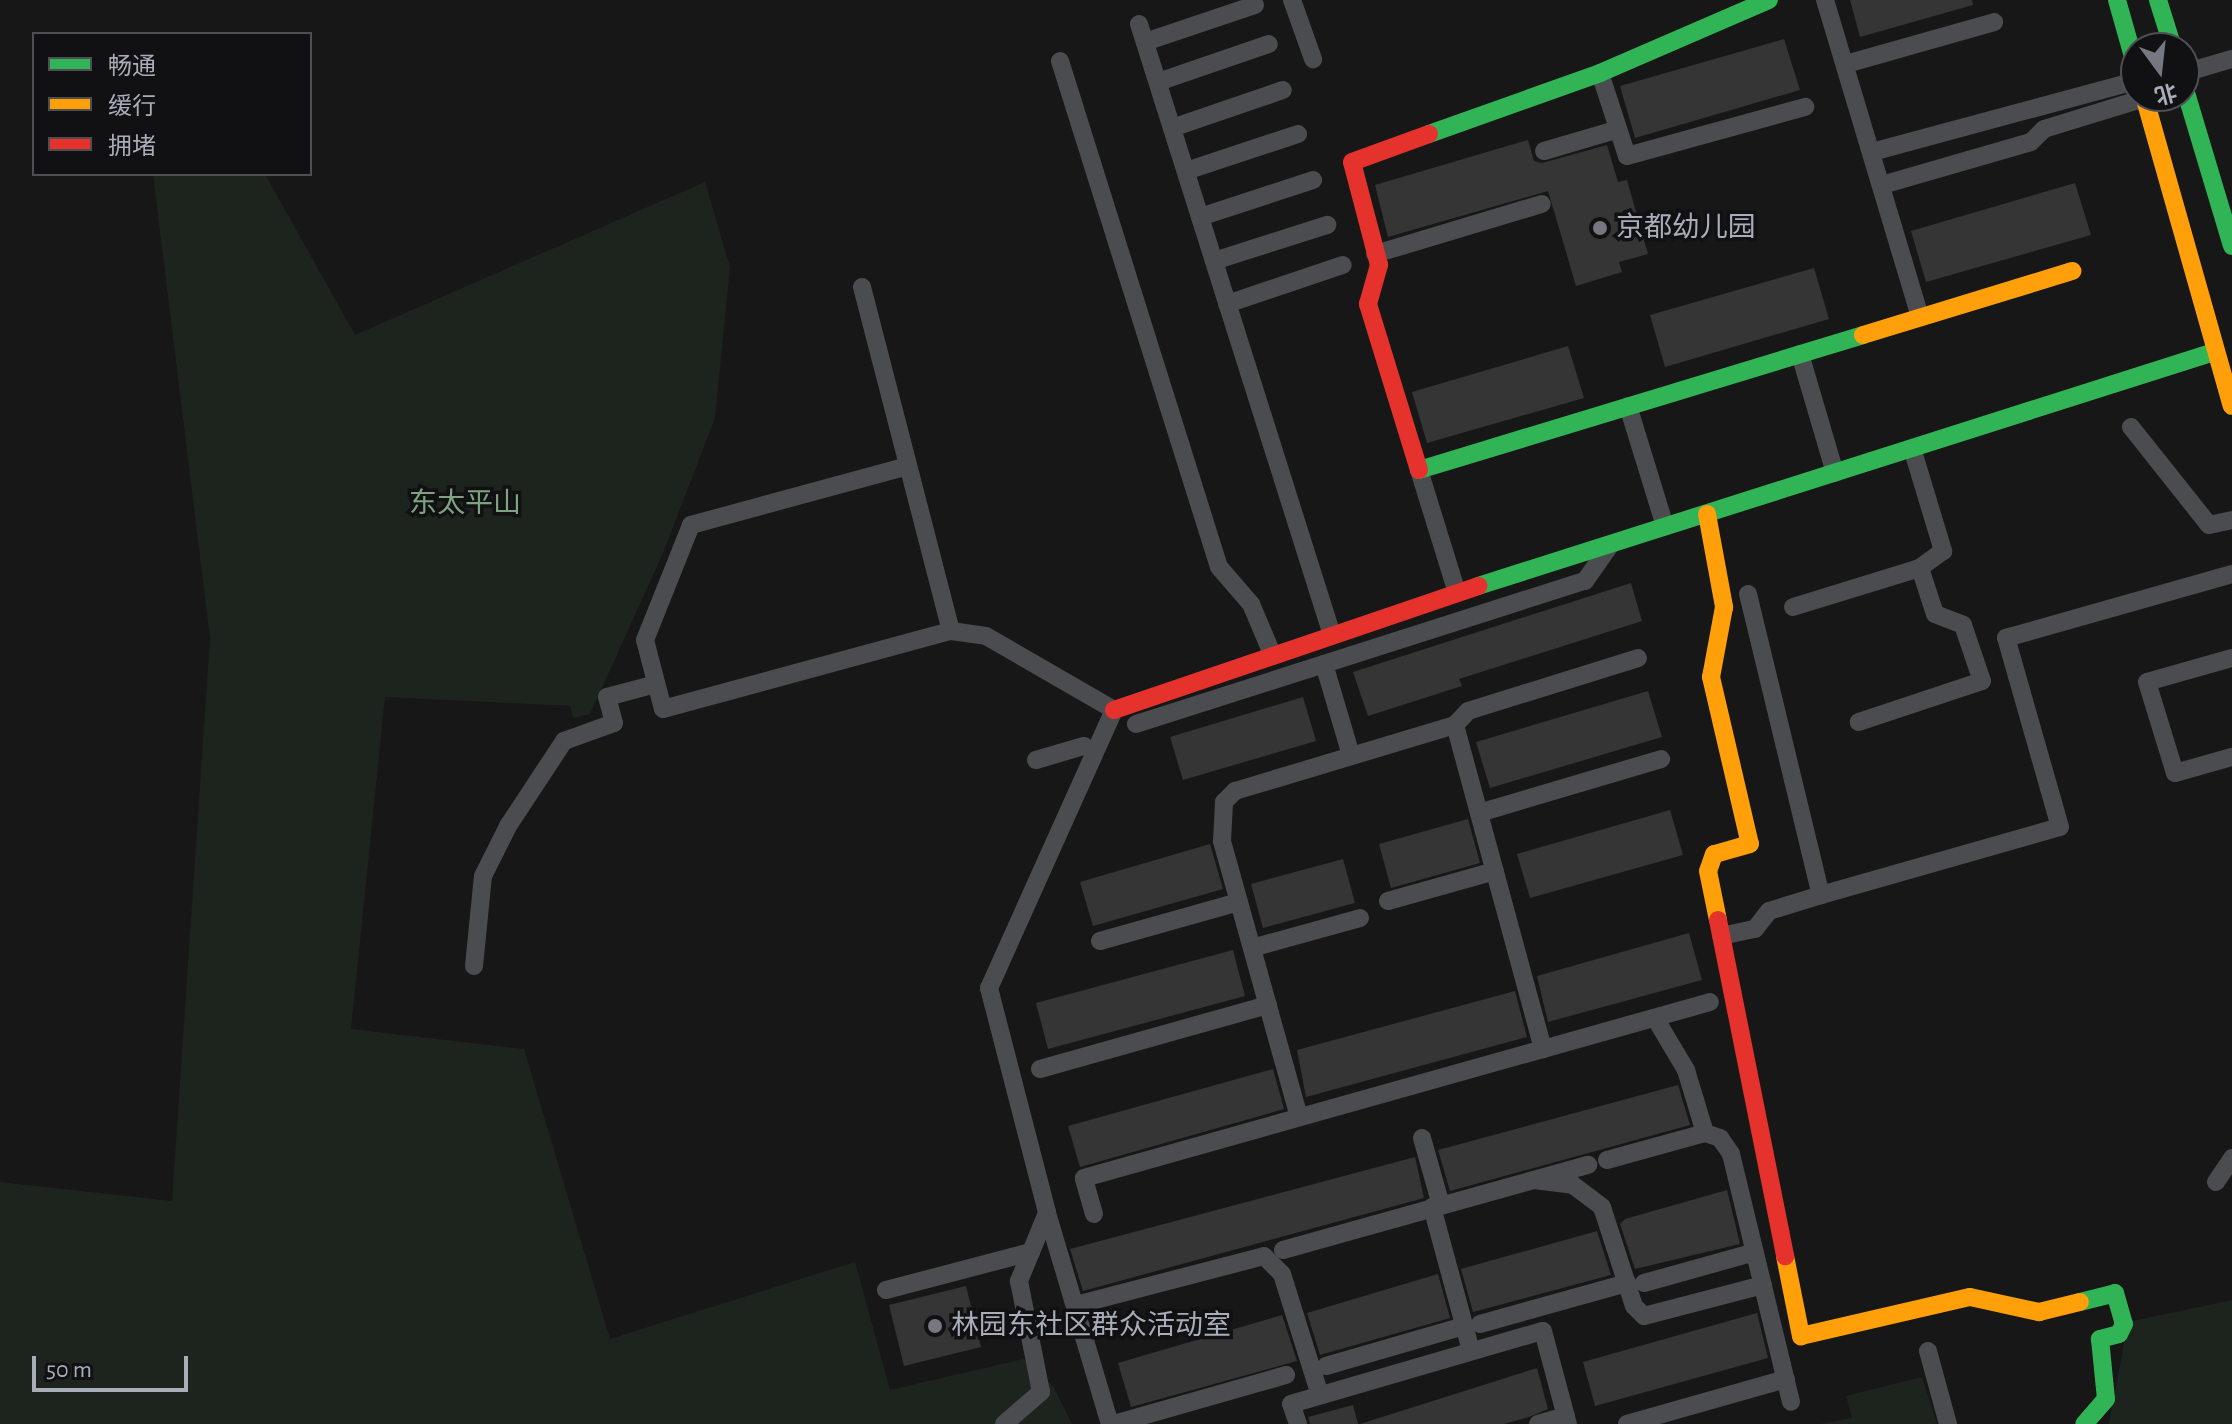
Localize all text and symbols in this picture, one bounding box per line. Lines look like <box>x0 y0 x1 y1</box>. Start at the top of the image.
legend <box>32 32 312 176</box>
north arrow <box>2120 32 2200 112</box>
text: 畅通 <box>108 55 156 79</box>
text: 北 <box>2152 80 2179 107</box>
text: 缓行 <box>108 95 156 119</box>
text: 拥堵 <box>108 135 156 159</box>
place label: 京都幼儿园 <box>1616 211 1756 245</box>
marker: 京都幼儿园 <box>1591 219 1609 237</box>
park label: 东太平山 <box>409 487 521 521</box>
place label: 林园东社区群众活动室 <box>951 1309 1231 1343</box>
marker: 林园东社区群众活动室 <box>926 1317 944 1335</box>
scale bar <box>36 1340 192 1390</box>
text: 50 m <box>46 1358 92 1382</box>

